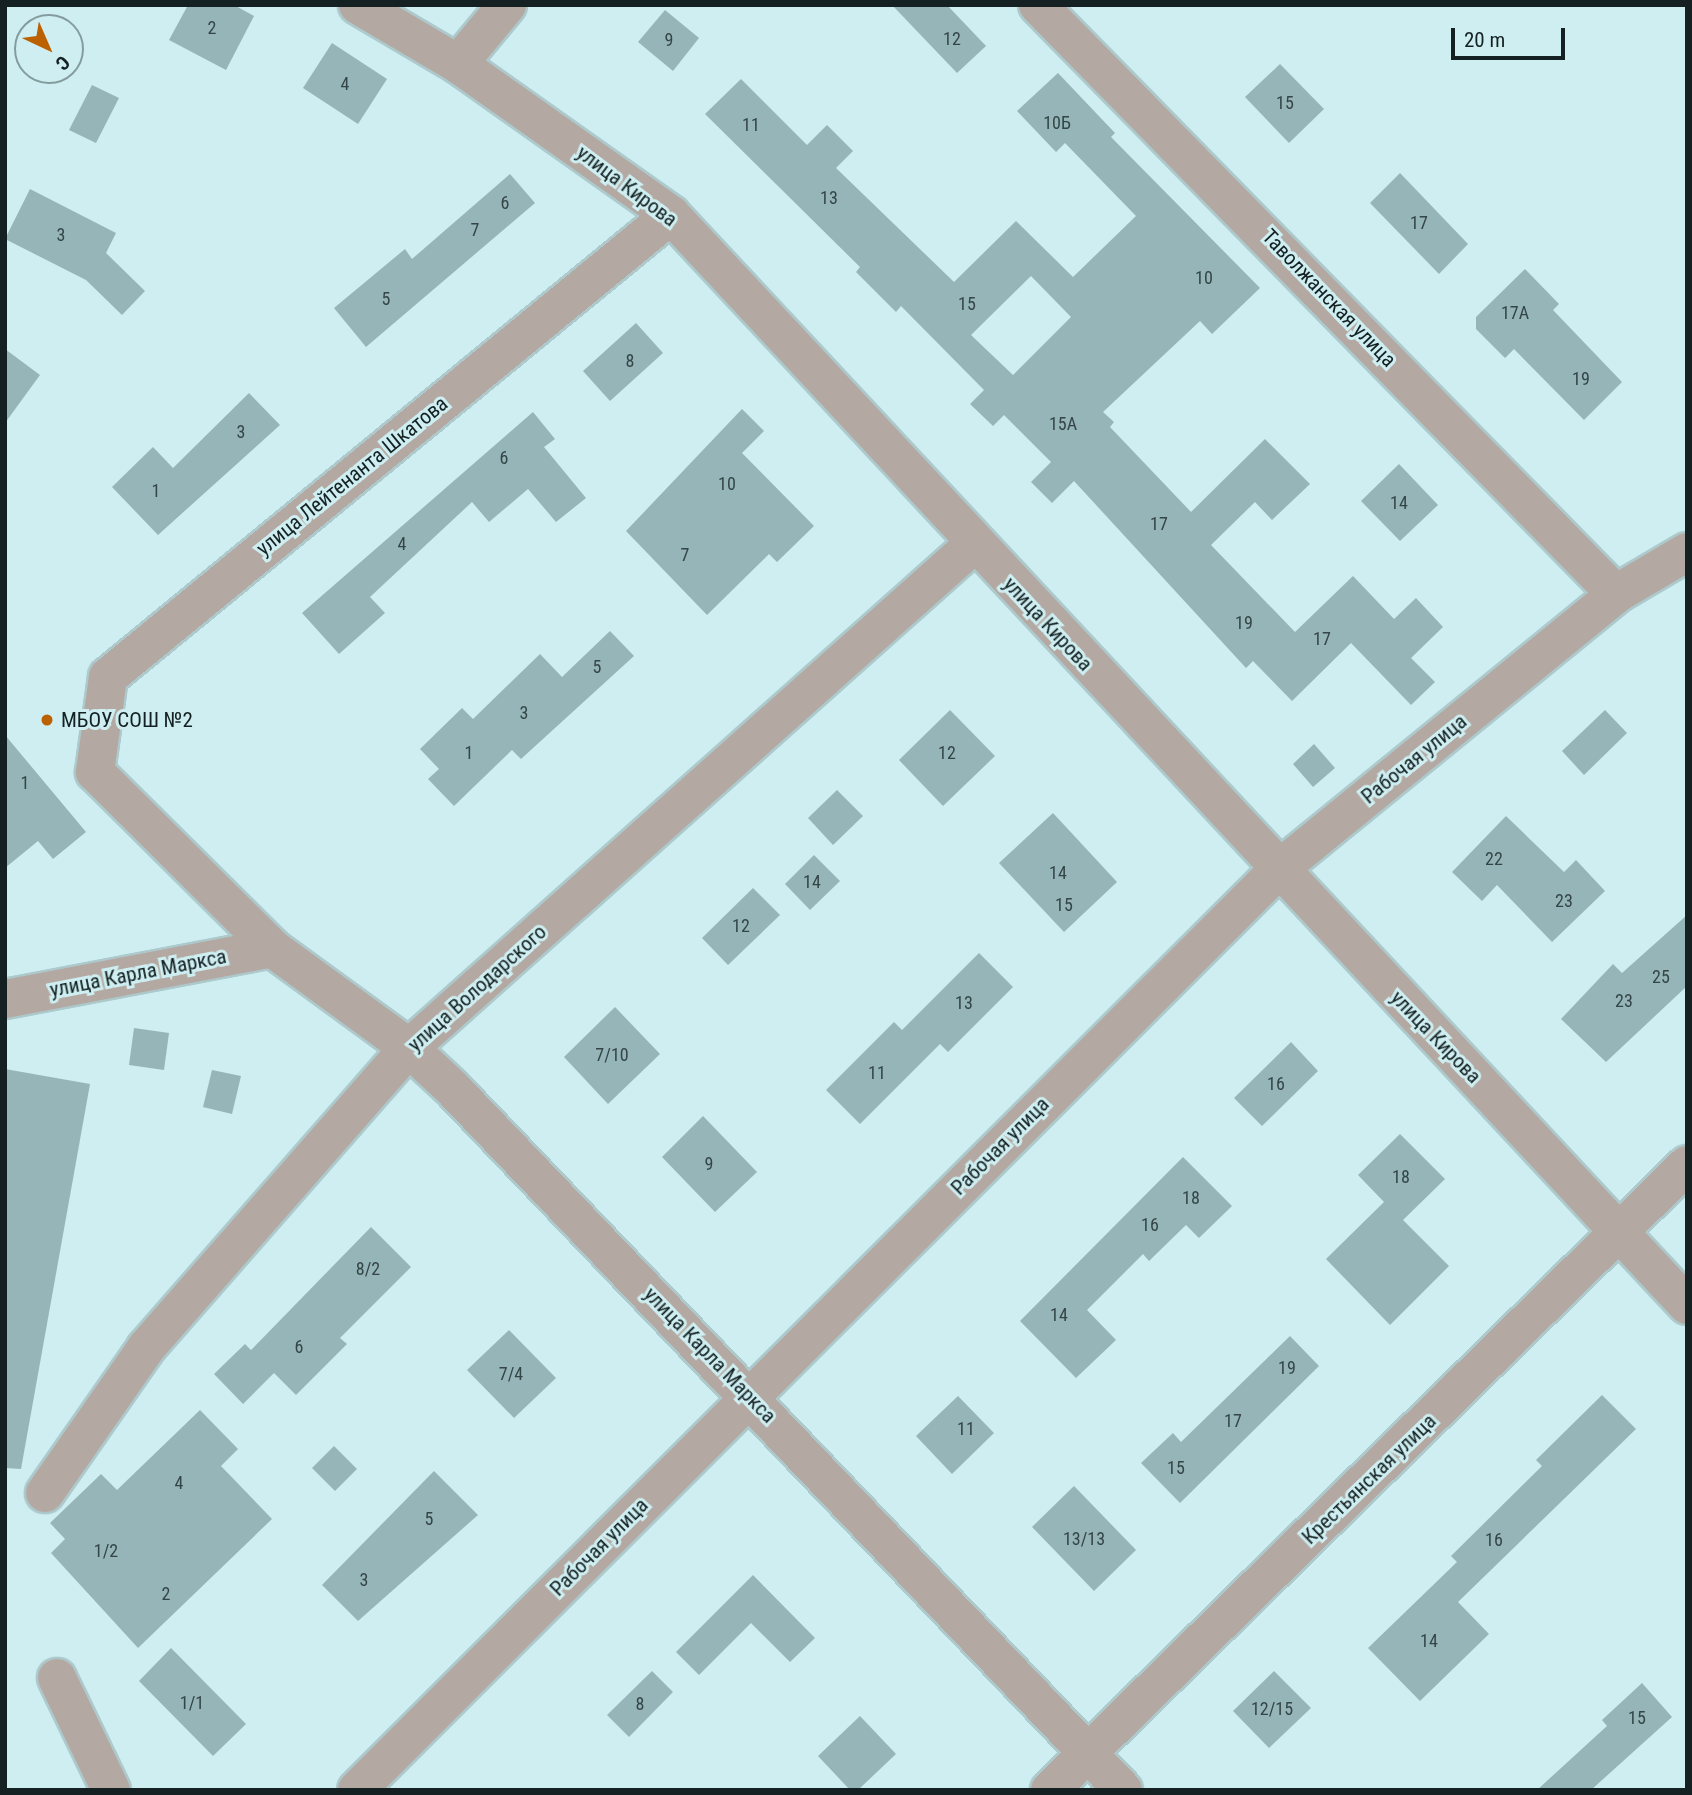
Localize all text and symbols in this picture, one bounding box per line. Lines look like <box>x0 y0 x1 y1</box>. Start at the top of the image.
north arrow <box>14 14 84 84</box>
scale bar <box>1454 14 1568 58</box>
house number: 2 <box>208 17 216 39</box>
house number: 12 <box>943 28 961 50</box>
text: 20 m <box>1464 28 1505 52</box>
house number: 9 <box>665 29 673 51</box>
text: С <box>51 51 74 75</box>
house number: 4 <box>341 73 349 95</box>
house number: 15 <box>1276 92 1294 114</box>
house number: 10Б <box>1043 112 1071 134</box>
house number: 11 <box>742 114 760 136</box>
street label: улица Кирова <box>572 140 682 232</box>
house number: 13 <box>820 187 838 209</box>
house number: 6 <box>501 192 509 214</box>
house number: 17 <box>1410 212 1428 234</box>
house number: 7 <box>471 219 479 241</box>
house number: 3 <box>57 224 65 246</box>
street label: Таволжанская улица <box>1257 224 1401 372</box>
house number: 10 <box>1195 267 1213 289</box>
house number: 5 <box>382 288 390 310</box>
house number: 15 <box>958 293 976 315</box>
house number: 17А <box>1501 302 1529 324</box>
house number: 8 <box>626 350 634 372</box>
house number: 19 <box>1572 368 1590 390</box>
street label: улица Лейтенанта Шкатова <box>251 391 453 561</box>
house number: 15А <box>1049 413 1077 435</box>
house number: 3 <box>237 421 245 443</box>
house number: 6 <box>500 447 508 469</box>
house number: 10 <box>718 473 736 495</box>
house number: 1 <box>152 480 160 502</box>
house number: 14 <box>1390 492 1408 514</box>
house number: 17 <box>1150 513 1168 535</box>
house number: 4 <box>398 533 406 555</box>
house number: 7 <box>681 544 689 566</box>
street label: улица Кирова <box>998 572 1098 676</box>
house number: 19 <box>1235 612 1253 634</box>
house number: 17 <box>1313 628 1331 650</box>
house number: 5 <box>593 656 601 678</box>
house number: 3 <box>520 702 528 724</box>
place label: МБОУ СОШ №2 <box>61 707 193 733</box>
street label: Рабочая улица <box>1356 709 1472 809</box>
marker: МБОУ СОШ №2 <box>39 712 55 728</box>
house number: 1 <box>465 742 473 764</box>
house number: 12 <box>938 742 956 764</box>
house number: 1 <box>21 772 29 794</box>
house number: 22 <box>1485 848 1503 870</box>
house number: 14 <box>1049 862 1067 884</box>
house number: 14 <box>803 871 821 893</box>
house number: 23 <box>1555 890 1573 912</box>
house number: 15 <box>1055 894 1073 916</box>
house number: 12 <box>732 915 750 937</box>
street label: улица Володарского <box>402 919 552 1057</box>
street label: улица Карла Маркса <box>48 944 228 1002</box>
house number: 25 <box>1652 966 1670 988</box>
street label: улица Кирова <box>1385 985 1487 1089</box>
house number: 23 <box>1615 990 1633 1012</box>
house number: 13 <box>955 992 973 1014</box>
house number: 7/10 <box>595 1044 629 1066</box>
house number: 11 <box>868 1062 886 1084</box>
house number: 16 <box>1267 1073 1285 1095</box>
street label: Рабочая улица <box>946 1092 1054 1200</box>
house number: 9 <box>705 1153 713 1175</box>
house number: 18 <box>1392 1166 1410 1188</box>
house number: 18 <box>1182 1187 1200 1209</box>
house number: 16 <box>1141 1214 1159 1236</box>
house number: 8/2 <box>356 1258 380 1280</box>
street label: улица Карла Маркса <box>639 1282 781 1428</box>
house number: 14 <box>1050 1304 1068 1326</box>
house number: 6 <box>295 1336 303 1358</box>
house number: 19 <box>1278 1357 1296 1379</box>
house number: 7/4 <box>499 1363 523 1385</box>
street label: Крестьянская улица <box>1297 1409 1441 1549</box>
house number: 17 <box>1224 1410 1242 1432</box>
house number: 11 <box>957 1418 975 1440</box>
house number: 15 <box>1167 1457 1185 1479</box>
house number: 4 <box>175 1472 183 1494</box>
street label: Рабочая улица <box>545 1493 653 1601</box>
house number: 5 <box>425 1508 433 1530</box>
house number: 13/13 <box>1063 1528 1105 1550</box>
house number: 16 <box>1485 1529 1503 1551</box>
house number: 1/2 <box>94 1540 118 1562</box>
house number: 3 <box>360 1569 368 1591</box>
house number: 2 <box>162 1583 170 1605</box>
house number: 14 <box>1420 1630 1438 1652</box>
house number: 1/1 <box>180 1692 204 1714</box>
house number: 8 <box>636 1693 644 1715</box>
house number: 12/15 <box>1251 1698 1293 1720</box>
house number: 15 <box>1628 1707 1646 1729</box>

